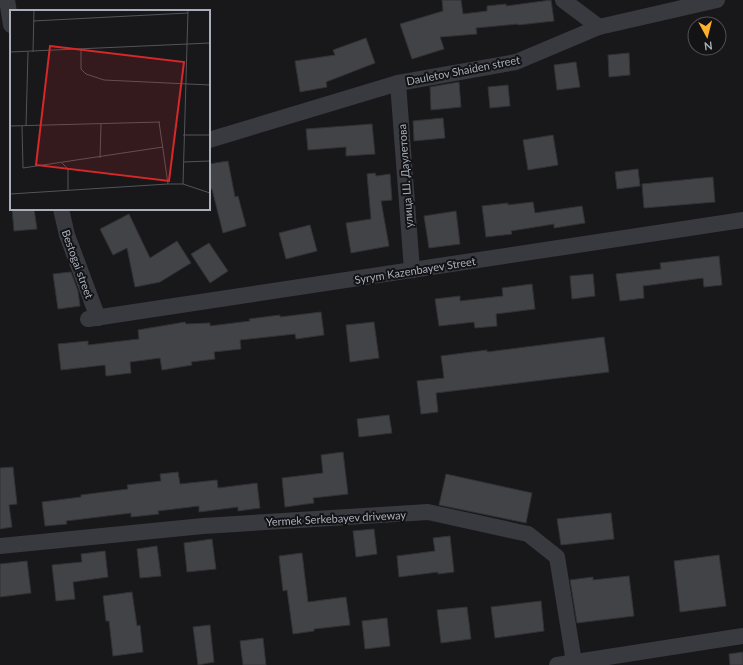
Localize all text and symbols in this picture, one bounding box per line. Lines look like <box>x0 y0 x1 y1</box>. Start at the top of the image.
inset map <box>10 10 210 210</box>
north arrow <box>687 16 727 56</box>
text: N <box>703 39 713 53</box>
street label: Dauletov Shaiden street <box>405 53 521 87</box>
street label: улица Ш. Даулетова <box>395 124 415 228</box>
street label: Bestogai street <box>60 228 97 300</box>
street label: Syrym Kazenbayev Street <box>354 254 476 286</box>
street label: Yermek Serkebayev driveway <box>266 508 407 528</box>

